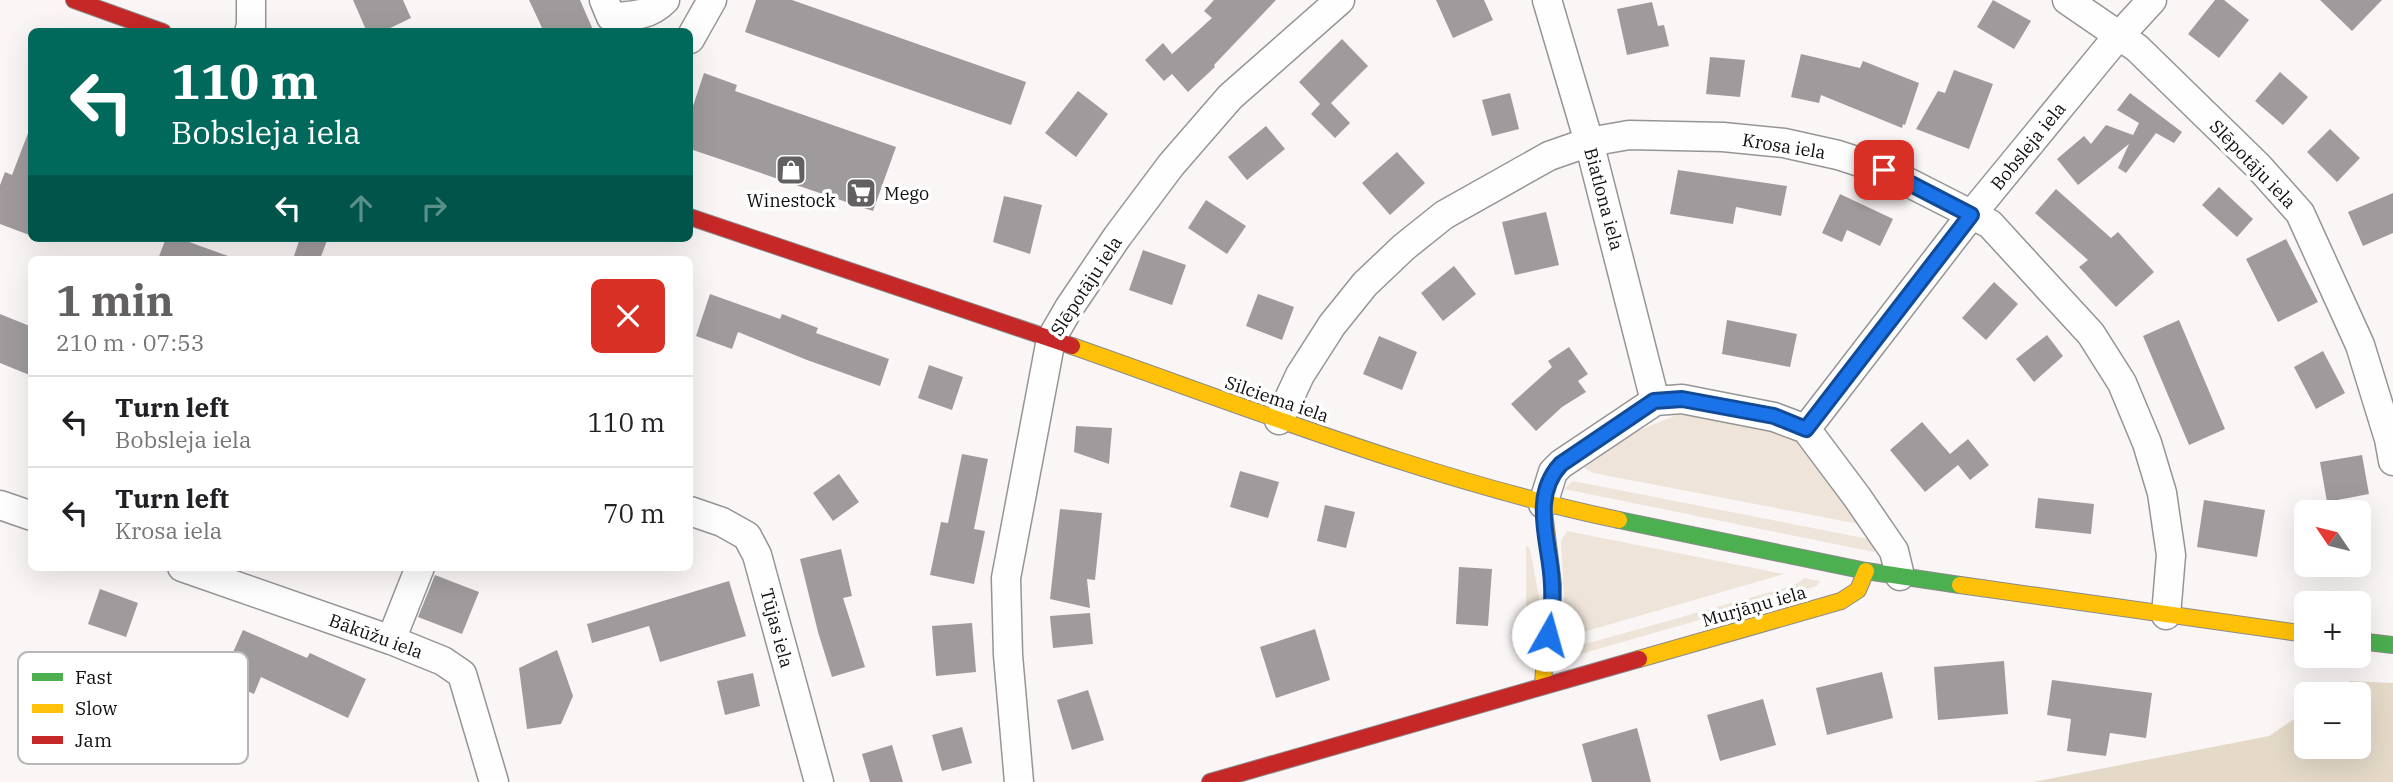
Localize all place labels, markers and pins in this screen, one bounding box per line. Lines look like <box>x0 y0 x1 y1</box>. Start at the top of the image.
pin <box>1854 140 1914 200</box>
shop icon: Winestock <box>774 153 808 187</box>
supermarket icon: Mego <box>844 176 878 210</box>
place label: Mego <box>884 182 929 205</box>
place label: Winestock <box>746 189 836 212</box>

